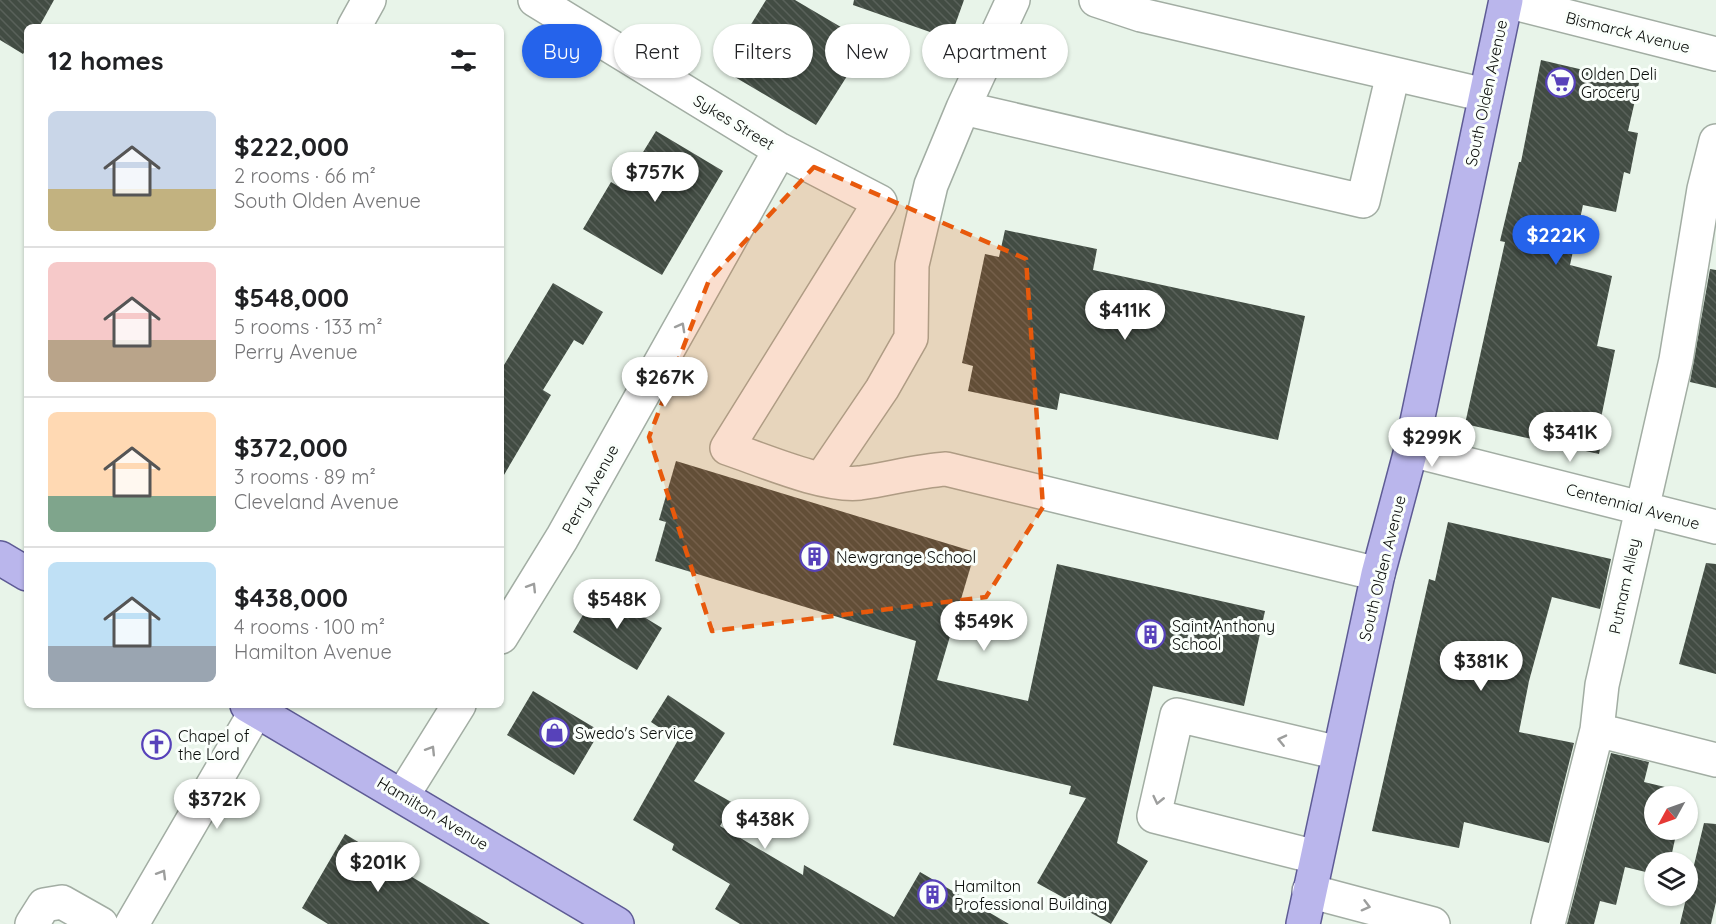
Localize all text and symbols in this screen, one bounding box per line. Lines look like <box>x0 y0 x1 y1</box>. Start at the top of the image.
street label: Bismarck Avenue <box>1564 7 1692 57</box>
street label: South Olden Avenue <box>1461 18 1511 168</box>
chip: Buy <box>522 24 602 78</box>
chip: Rent <box>614 24 701 78</box>
chip: Filters <box>713 24 813 78</box>
chip: New <box>825 24 910 78</box>
chip: Apartment <box>922 24 1068 78</box>
text: 12 homes <box>48 44 164 77</box>
icon: filters <box>447 44 480 77</box>
place label: Olden Deli Grocery <box>1581 64 1657 102</box>
supermarket icon: Olden Deli Grocery <box>1544 67 1576 99</box>
street label: Sykes Street <box>690 90 778 154</box>
text: $222,000 <box>234 130 349 163</box>
icon: home <box>96 135 168 207</box>
pin: $757K <box>613 152 697 203</box>
text: $757K <box>626 159 684 184</box>
text: 2 rooms · 66 m² <box>234 163 376 188</box>
text: South Olden Avenue <box>234 188 421 213</box>
pin: $222K <box>1514 215 1598 266</box>
text: $222K <box>1526 222 1586 247</box>
text: $548,000 <box>234 281 349 314</box>
icon: home <box>96 286 168 358</box>
pin: $411K <box>1083 290 1167 341</box>
text: $411K <box>1099 297 1151 322</box>
text: 5 rooms · 133 m² <box>234 314 383 339</box>
one-way arrow <box>674 322 685 333</box>
text: Perry Avenue <box>234 339 358 364</box>
pin: $267K <box>623 357 707 408</box>
text: $267K <box>636 364 694 389</box>
pin: $341K <box>1528 412 1612 463</box>
pin: $299K <box>1390 417 1474 468</box>
text: $341K <box>1543 419 1597 444</box>
text: $299K <box>1402 424 1462 449</box>
text: $372,000 <box>234 431 348 464</box>
icon: home <box>96 436 168 508</box>
street label: Perry Avenue <box>557 441 623 537</box>
text: 3 rooms · 89 m² <box>234 464 376 489</box>
street label: Centennial Avenue <box>1564 479 1702 533</box>
text: Cleveland Avenue <box>234 489 399 514</box>
street label: South Olden Avenue <box>1354 493 1410 643</box>
street label: Putnam Alley <box>1604 536 1644 636</box>
building icon: Newgrange School <box>799 541 831 573</box>
place label: Newgrange School <box>836 547 976 567</box>
pin: $548K <box>575 579 659 630</box>
text: $438,000 <box>234 581 348 614</box>
one-way arrow <box>524 583 536 593</box>
icon: home <box>96 586 168 658</box>
text: $548K <box>587 586 647 611</box>
pin: $549K <box>942 601 1026 652</box>
text: $549K <box>954 608 1014 633</box>
text: 4 rooms · 100 m² <box>234 614 385 639</box>
place label: Saint Anthony School <box>1172 616 1275 654</box>
building icon: Saint Anthony School <box>1135 619 1167 651</box>
text: Hamilton Avenue <box>234 639 392 664</box>
pin: $381K <box>1439 641 1523 692</box>
text: $381K <box>1454 648 1508 673</box>
shop icon: Swedo's Service <box>538 717 570 749</box>
place label: Swedo's Service <box>575 723 694 743</box>
place label: Chapel of the Lord <box>178 726 250 764</box>
church icon: Chapel of the Lord <box>141 729 173 761</box>
one-way arrow <box>1277 734 1287 747</box>
one-way arrow <box>423 746 435 756</box>
street label: Hamilton Avenue <box>374 772 492 854</box>
pin: $372K <box>175 779 259 830</box>
text: $372K <box>188 786 246 811</box>
north arrow <box>1644 786 1698 840</box>
map controls <box>1644 786 1698 906</box>
one-way arrow <box>1152 795 1165 805</box>
pin: $438K <box>723 799 807 850</box>
text: $438K <box>736 806 794 831</box>
pin: $201K <box>336 842 420 893</box>
text: $201K <box>350 849 406 874</box>
button: layers <box>1644 852 1698 906</box>
one-way arrow <box>155 870 166 880</box>
place label: Hamilton Professional Building <box>954 876 1107 914</box>
building icon: Hamilton Professional Building <box>917 879 949 911</box>
one-way arrow <box>1361 899 1371 912</box>

